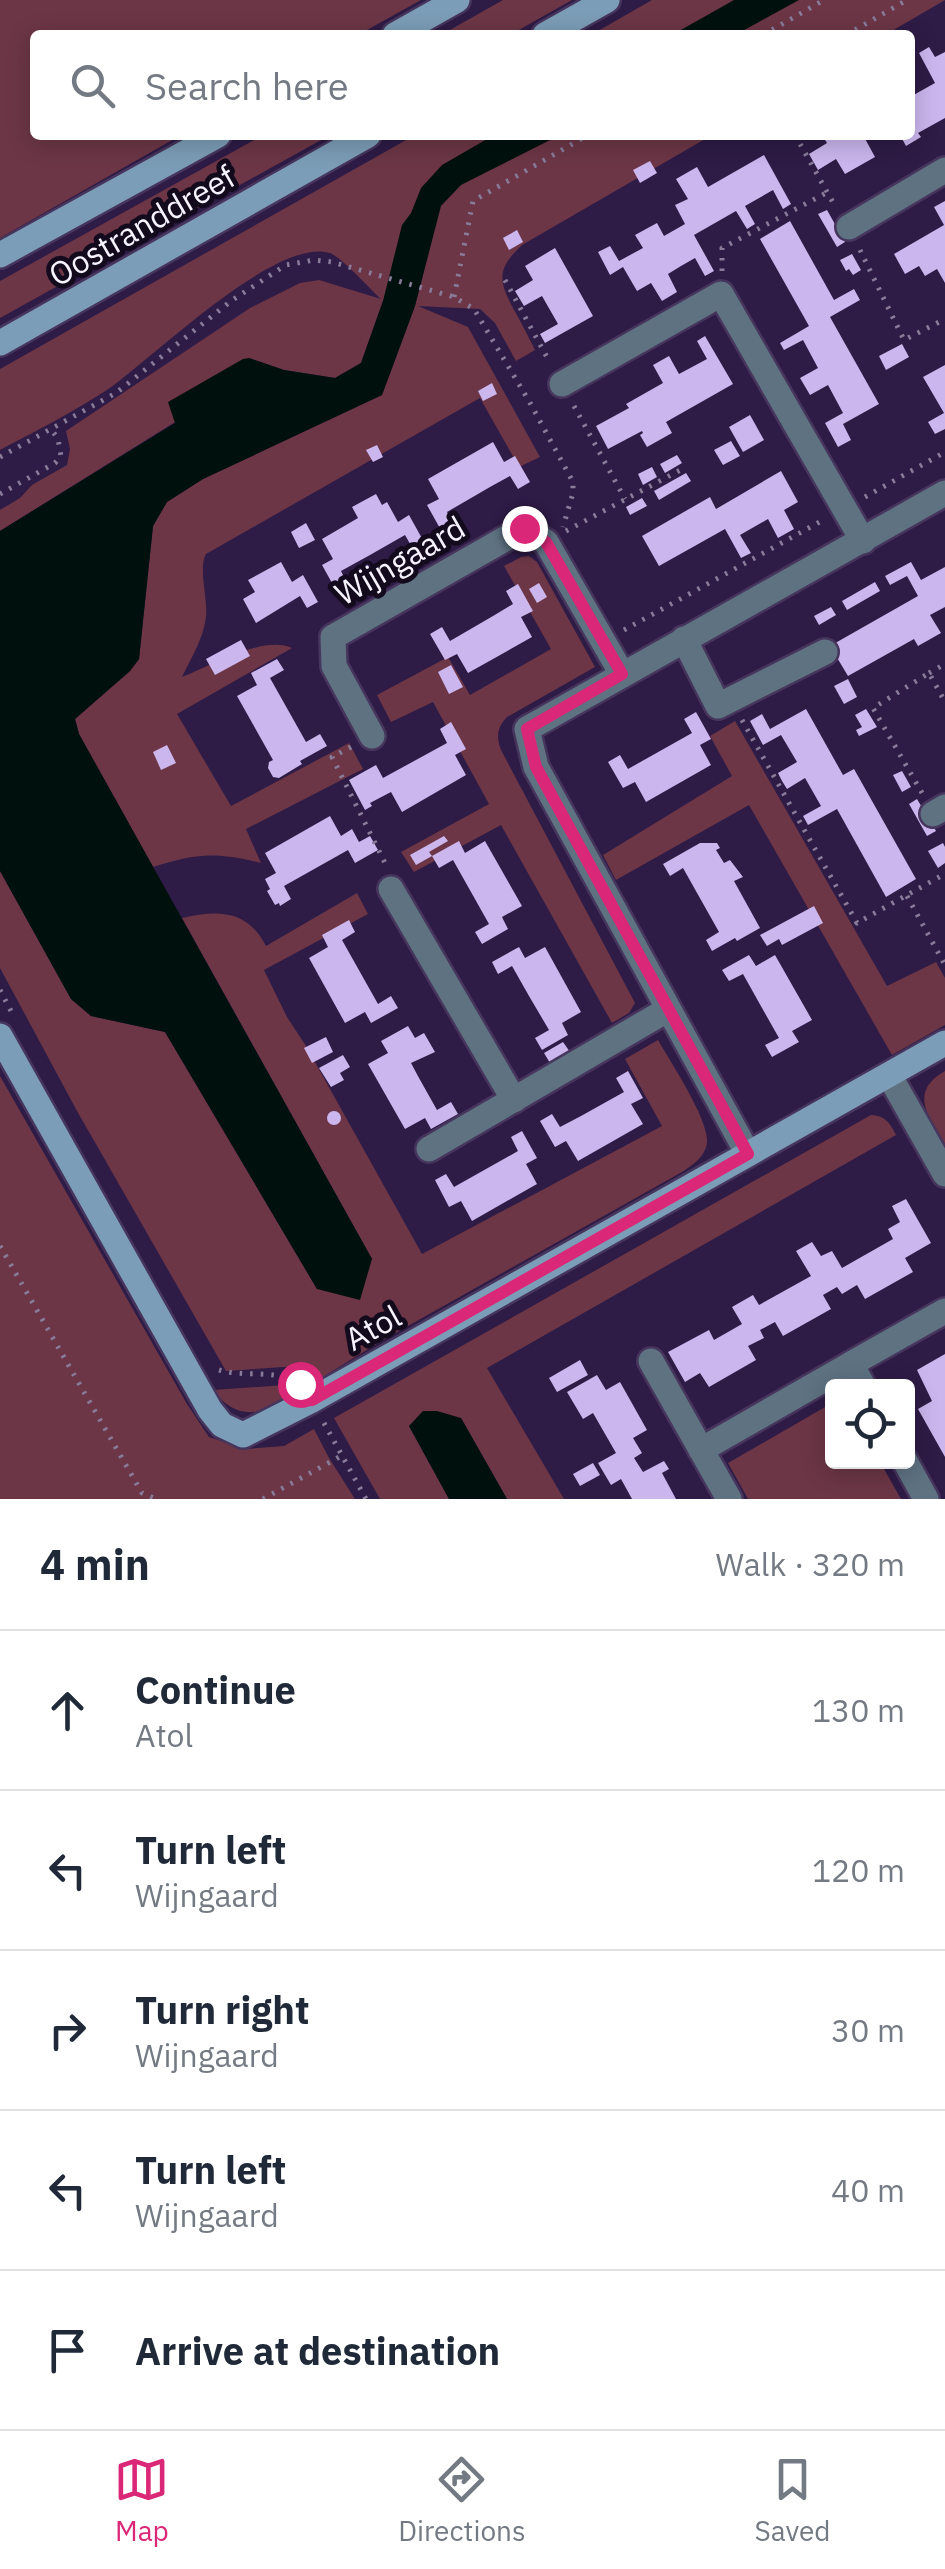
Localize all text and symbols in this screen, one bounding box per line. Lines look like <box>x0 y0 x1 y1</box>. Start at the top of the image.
search box <box>30 30 915 140</box>
icon: search <box>65 58 120 113</box>
text: Search here <box>145 61 349 110</box>
street label: Oostranddreef <box>41 155 242 295</box>
street label: Wijngaard <box>327 506 472 614</box>
route end <box>502 506 548 552</box>
street label: Atol <box>337 1295 408 1360</box>
route start <box>278 1362 324 1408</box>
map controls <box>825 1379 915 1469</box>
button: locate <box>825 1379 915 1469</box>
text: 4 min <box>40 1537 150 1592</box>
text: Walk · 320 m <box>716 1543 905 1585</box>
text: Continue <box>135 1665 296 1714</box>
icon: ahead <box>40 1683 95 1738</box>
text: 130 m <box>812 1689 905 1731</box>
text: Atol <box>135 1714 193 1756</box>
text: Turn left <box>135 1825 286 1874</box>
icon: left <box>40 1843 95 1898</box>
text: 120 m <box>812 1849 905 1891</box>
text: Wijngaard <box>135 1874 279 1916</box>
text: Turn right <box>135 1985 310 2034</box>
icon: right <box>40 2003 95 2058</box>
text: 30 m <box>831 2009 905 2051</box>
text: Wijngaard <box>135 2034 279 2076</box>
text: Turn left <box>135 2145 286 2194</box>
icon: left <box>40 2163 95 2218</box>
text: 40 m <box>831 2169 905 2211</box>
text: Wijngaard <box>135 2194 279 2236</box>
icon: arrive <box>40 2323 95 2378</box>
text: Arrive at destination <box>135 2326 500 2375</box>
tab: Map <box>114 2452 169 2549</box>
tab: Directions <box>398 2452 526 2549</box>
tab: Saved <box>754 2452 831 2549</box>

